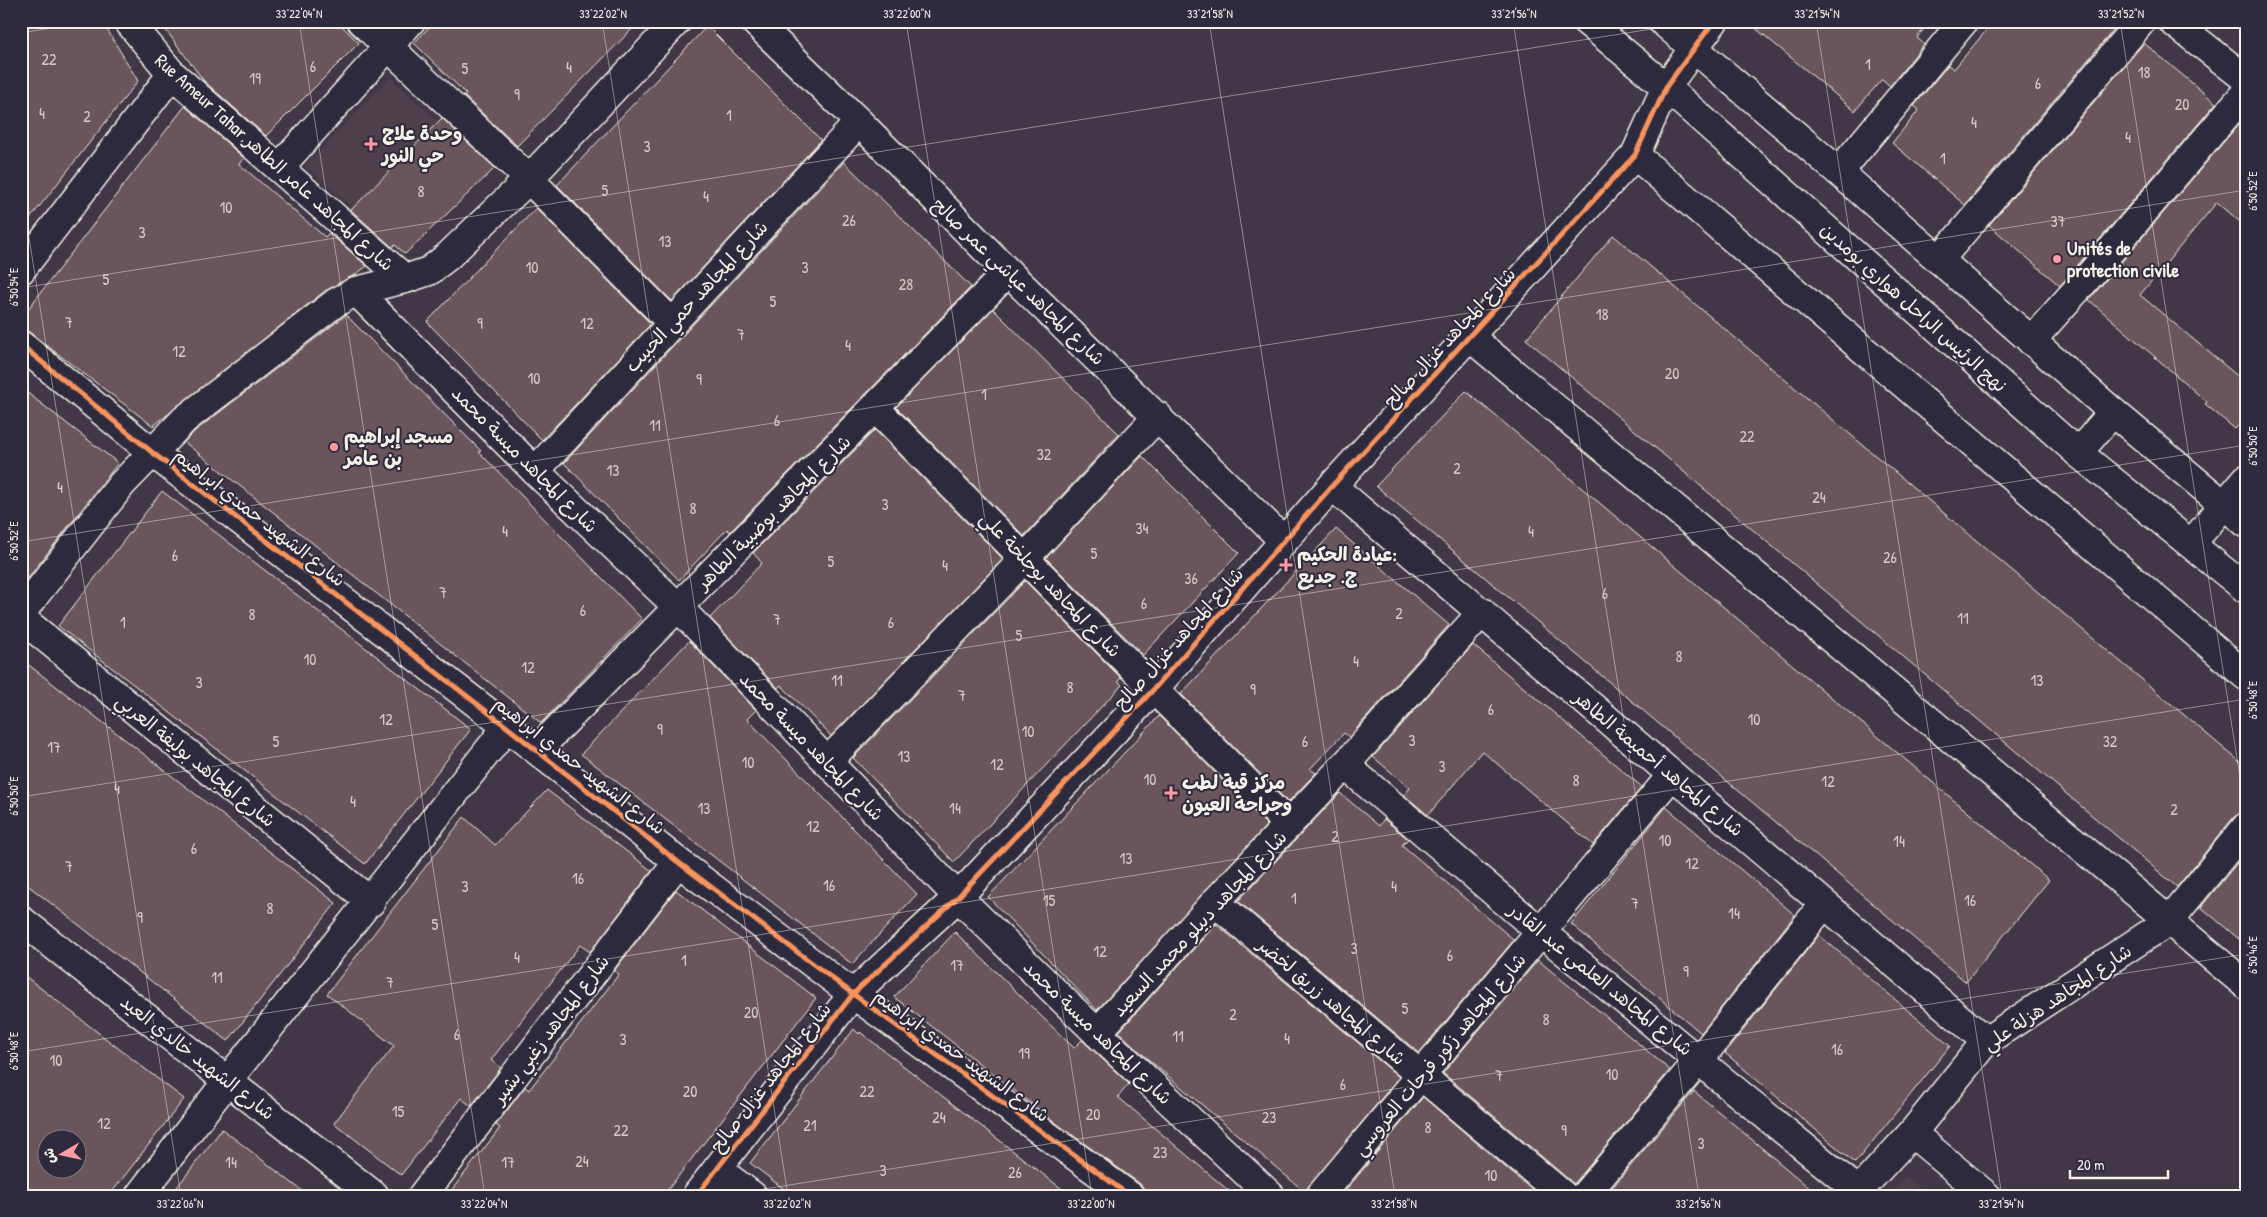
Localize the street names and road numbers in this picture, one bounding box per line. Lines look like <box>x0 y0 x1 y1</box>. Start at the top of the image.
street label: Rue Ameur Tahar,شارع المجاهد عامر الطاهر <box>149 47 400 277</box>
street label: شارع المجاهد عياشي عمر صالح <box>924 191 1111 374</box>
street label: شارع المجاهد حمي الحبيب <box>619 214 776 380</box>
street label: نهج الرئيس الراحل هواري بومدين <box>1814 216 2013 399</box>
street label: شارع المجاهد غزال صالح <box>1377 261 1522 414</box>
street label: شارع المجاهد ميسة محمد <box>445 380 604 539</box>
street label: شارع المجاهد بوضبية الطاهر <box>688 429 857 597</box>
street label: شارع الشهيد حمدي ابراهيم <box>167 442 351 594</box>
street label: شارع المجاهد بوجلخة علي <box>972 505 1128 665</box>
street label: شارع المجاهد غزال صالح <box>1107 561 1250 716</box>
street label: شارع المجاهد ميسة محمد <box>733 666 890 827</box>
street label: شارع المجاهد أحميمة الطاهر <box>1566 683 1750 843</box>
street label: شارع المجاهد بوليفة العربي <box>108 687 282 836</box>
street label: شارع الشهيد حمدي ابراهيم <box>487 690 671 842</box>
street label: شارع المجاهد دبيلو محمد السعيد <box>1106 824 1293 1022</box>
street label: شارع المجاهد العلمي عبد القادر <box>1499 895 1699 1065</box>
street label: شارع المجاهد زريق لخضر <box>1250 930 1412 1072</box>
street label: شارع المجاهد هزلة علي <box>1977 937 2139 1060</box>
street label: شارع المجاهد زكور فرحات العروسي <box>1346 947 1535 1163</box>
street label: شارع المجاهد زغبي بشير <box>484 949 618 1113</box>
street label: شارع المجاهد ميسة محمد <box>1017 954 1178 1111</box>
street label: شارع الشهيد حمدي ابراهيم <box>868 982 1055 1129</box>
street label: شارع الشهيد خالدي العيد <box>114 988 281 1127</box>
street label: شارع المجاهد غزال صالح <box>703 997 838 1158</box>

